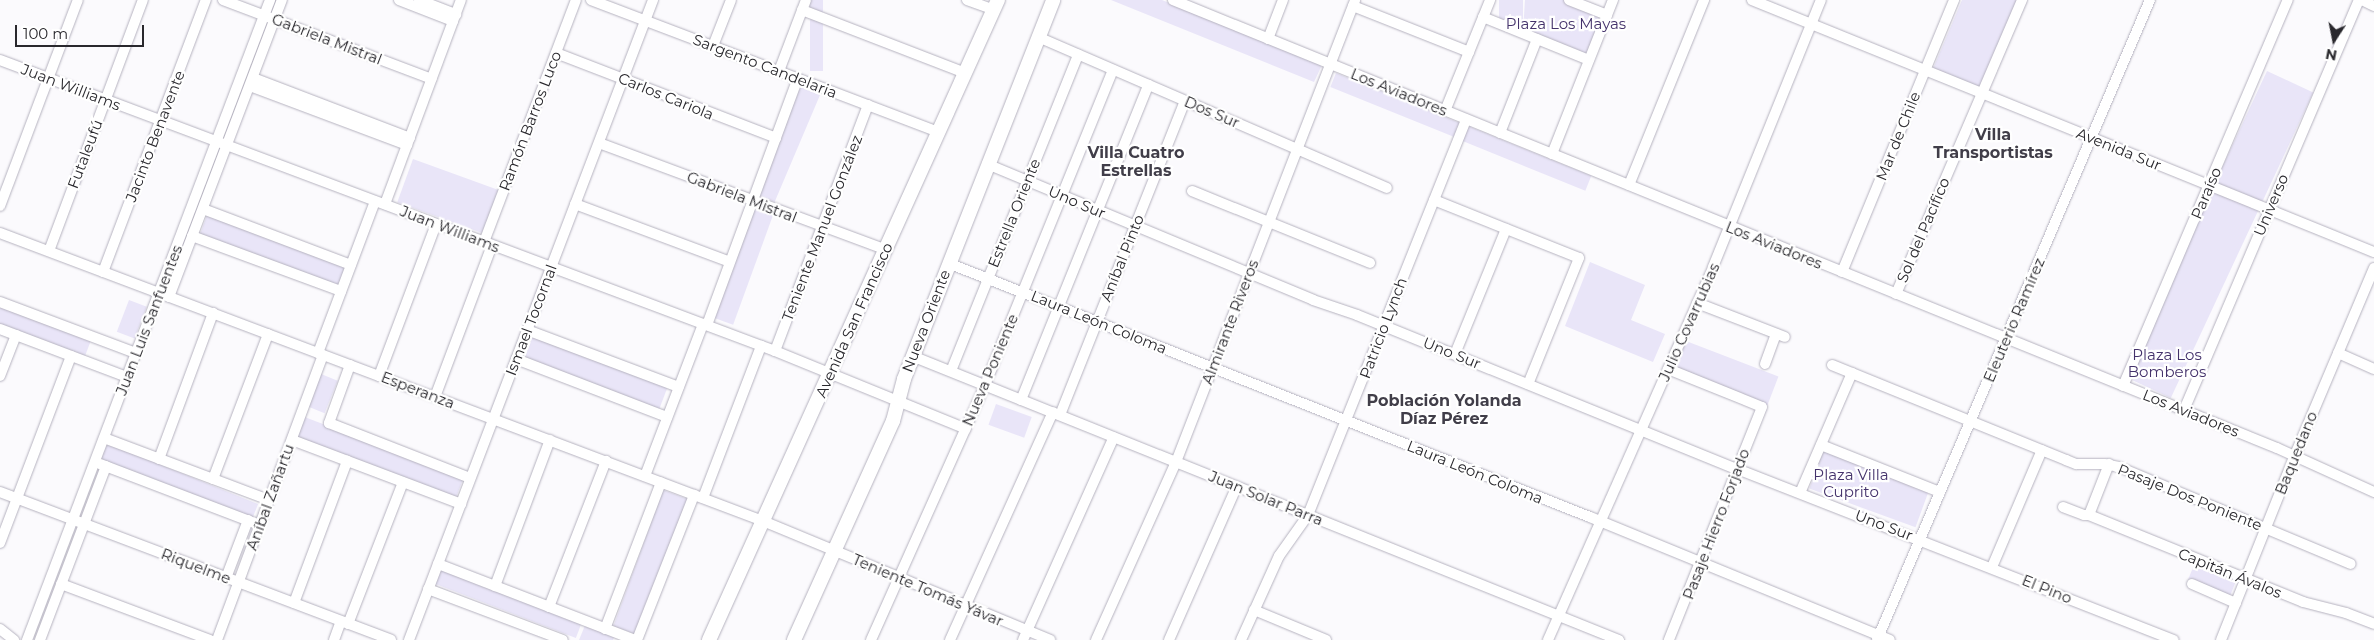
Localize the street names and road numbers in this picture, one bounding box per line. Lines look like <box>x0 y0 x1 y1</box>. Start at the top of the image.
street label: Gabriela Mistral <box>269 10 385 68</box>
street label: Sargento Candelaria <box>690 30 840 102</box>
street label: Ramón Barros Luco <box>495 49 565 193</box>
street label: Juan Williams <box>19 60 123 114</box>
street label: Los Aviadores <box>1348 64 1450 120</box>
street label: Jacinto Benavente <box>122 68 188 204</box>
street label: Carlos Cariola <box>616 69 716 123</box>
street label: Mar de Chile <box>1872 89 1924 183</box>
street label: Dos Sur <box>1182 92 1242 132</box>
street label: Futaleufú <box>64 117 106 191</box>
street label: Avenida Sur <box>2074 124 2164 174</box>
street label: Teniente Manuel González <box>778 132 866 324</box>
street label: Estrella Oriente <box>984 156 1044 270</box>
street label: Paraíso <box>2187 164 2225 222</box>
street label: Gabriela Mistral <box>684 168 800 226</box>
street label: Universo <box>2250 171 2292 239</box>
street label: Sol del Pacífico <box>1893 175 1953 285</box>
street label: Uno Sur <box>1046 182 1108 222</box>
street label: Juan Williams <box>398 202 502 256</box>
street label: Aníbal Pinto <box>1096 212 1148 304</box>
street label: Los Aviadores <box>1723 217 1825 273</box>
street label: Avenida San Francisco <box>812 240 896 400</box>
street label: Juan Luis Sanfuentes <box>112 242 186 398</box>
street label: Eleuterio Ramírez <box>1980 255 2048 385</box>
street label: Almirante Riveros <box>1198 257 1262 387</box>
street label: Julio Covarrubias <box>1655 260 1723 384</box>
street label: Ismael Tocornal <box>502 262 560 378</box>
street label: Nueva Oriente <box>898 267 954 375</box>
street label: Patricio Lynch <box>1355 275 1411 381</box>
street label: Laura León Coloma <box>1028 286 1170 358</box>
street label: Nueva Poniente <box>958 311 1022 429</box>
street label: Uno Sur <box>1421 333 1483 373</box>
street label: Esperanza <box>379 368 457 412</box>
street label: Los Aviadores <box>2140 385 2242 441</box>
street label: Baquedano <box>2271 409 2321 497</box>
street label: Laura León Coloma <box>1404 436 1546 508</box>
street label: Aníbal Zañartu <box>242 441 298 553</box>
street label: Pasaje Hierro Forjado <box>1679 446 1753 602</box>
street label: Pasaje Dos Poniente <box>2115 460 2265 534</box>
street label: Juan Solar Parra <box>1206 467 1326 529</box>
street label: Uno Sur <box>1852 506 1916 544</box>
street label: Riquelme <box>159 544 233 588</box>
street label: Capitán Ávalos <box>2176 544 2284 602</box>
street label: Teniente Tomás Yávar <box>850 550 1006 630</box>
street label: El Pino <box>2019 571 2075 607</box>

